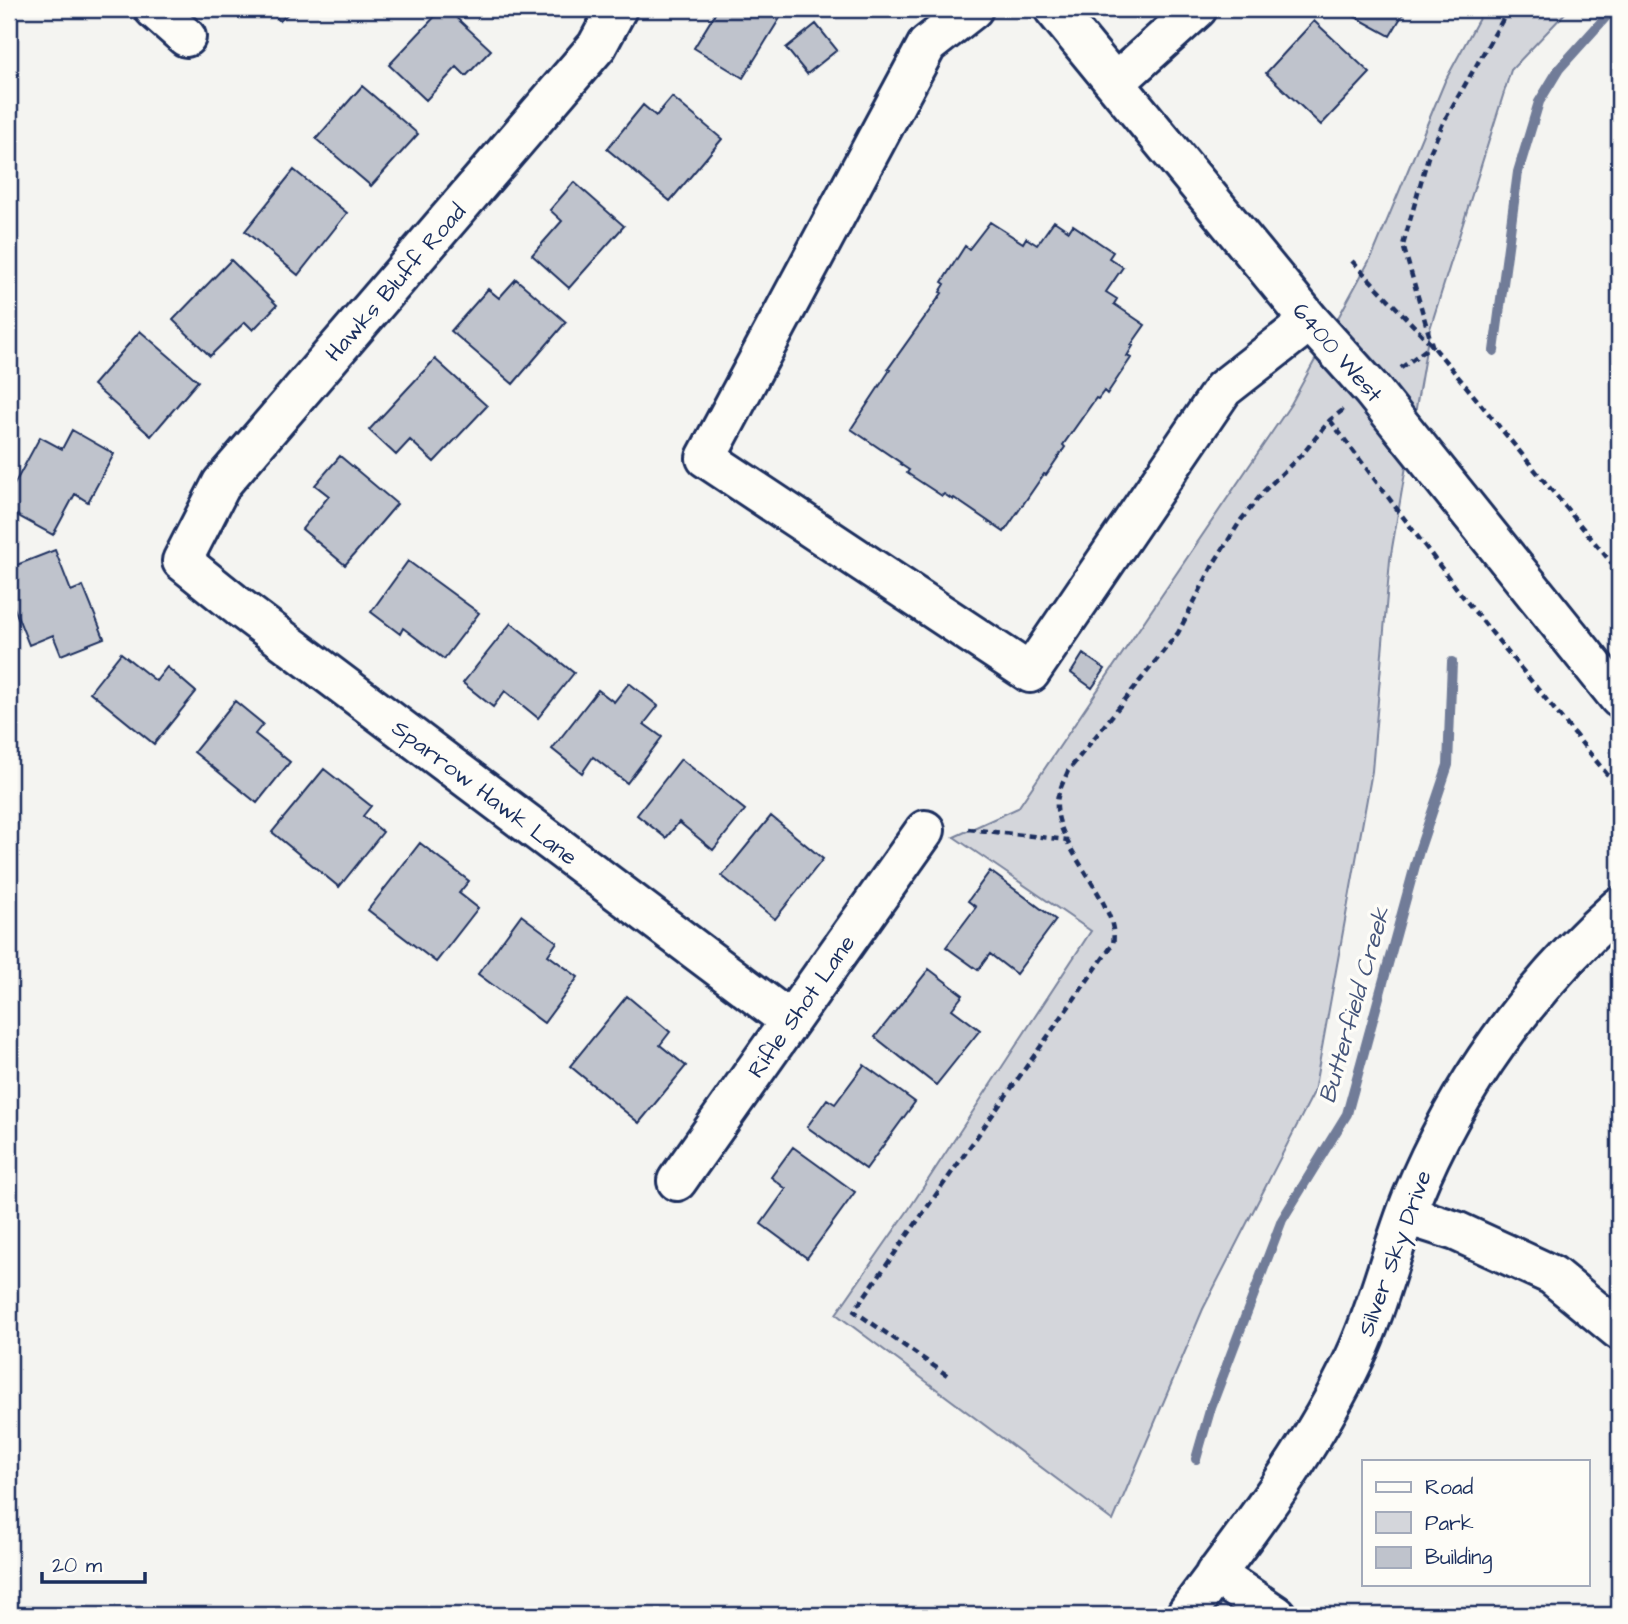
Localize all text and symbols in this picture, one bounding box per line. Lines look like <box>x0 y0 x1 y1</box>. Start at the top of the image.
street label: Hawks Bluff Road <box>318 196 474 369</box>
street label: 6400 West <box>1285 296 1390 410</box>
street label: Sparrow Hawk Lane <box>385 712 584 873</box>
water label: Butterfield Creek <box>1311 902 1400 1107</box>
street label: Rifle Shot Lane <box>741 929 863 1085</box>
street label: Silver Sky Drive <box>1350 1166 1441 1341</box>
legend <box>1362 1460 1590 1586</box>
text: Road <box>1425 1473 1473 1502</box>
text: Park <box>1425 1509 1474 1538</box>
scale bar <box>42 1540 145 1584</box>
text: Building <box>1425 1543 1493 1574</box>
text: 20 m <box>52 1551 103 1580</box>

